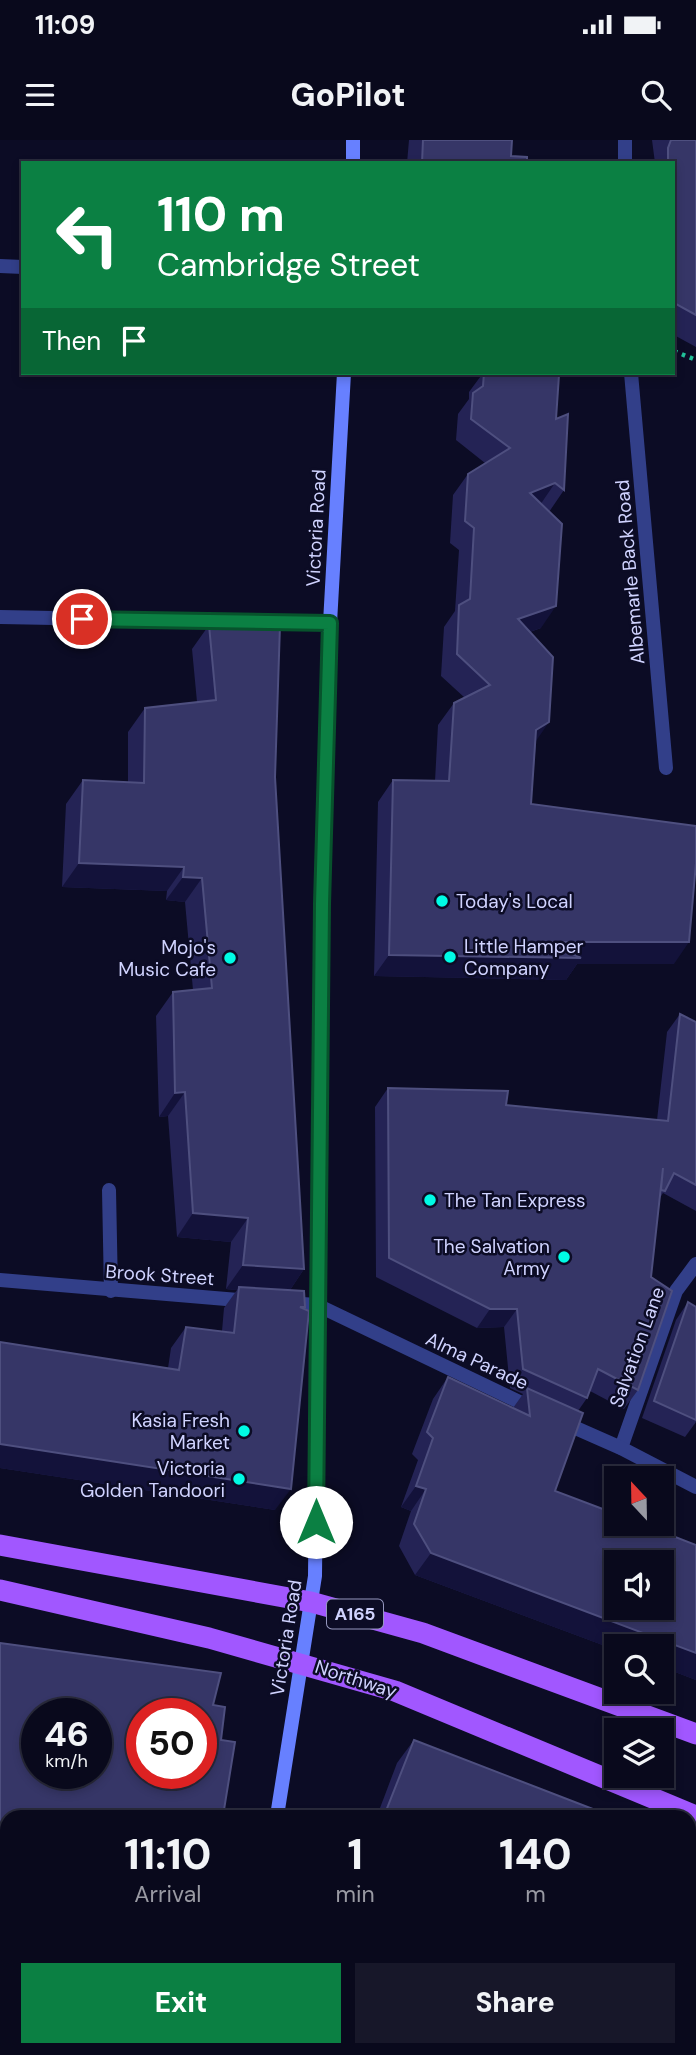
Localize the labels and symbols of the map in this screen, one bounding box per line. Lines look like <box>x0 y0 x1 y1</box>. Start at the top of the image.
street label: Victoria Road <box>300 469 332 587</box>
street label: Albemarle Back Road <box>609 479 651 665</box>
pin <box>52 589 112 649</box>
place label: Today's Local <box>456 889 573 914</box>
marker: Today's Local <box>434 893 450 909</box>
place label: Little Hamper Company <box>464 934 583 981</box>
place label: Mojo's Music Cafe <box>118 935 216 982</box>
marker: Little Hamper Company <box>442 949 458 965</box>
marker: Mojo's Music Cafe <box>222 950 238 966</box>
place label: The Tan Express <box>444 1188 586 1213</box>
marker: The Tan Express <box>422 1192 438 1208</box>
place label: The Salvation Army <box>433 1234 550 1281</box>
marker: The Salvation Army <box>556 1249 572 1265</box>
street label: Brook Street <box>105 1259 215 1291</box>
street label: Salvation Lane <box>604 1283 670 1411</box>
street label: Alma Parade <box>422 1326 532 1396</box>
place label: Kasia Fresh Market <box>131 1408 230 1455</box>
marker: Kasia Fresh Market <box>236 1423 252 1439</box>
place label: Victoria Golden Tandoori <box>80 1456 225 1503</box>
north arrow <box>604 1466 674 1536</box>
marker: Victoria Golden Tandoori <box>231 1471 247 1487</box>
position arrow <box>279 1485 353 1559</box>
street label: Victoria Road <box>264 1578 308 1698</box>
road number: A165 <box>327 1600 383 1629</box>
street label: Northway <box>312 1654 400 1704</box>
speed limit sign: 50 <box>126 1698 217 1789</box>

